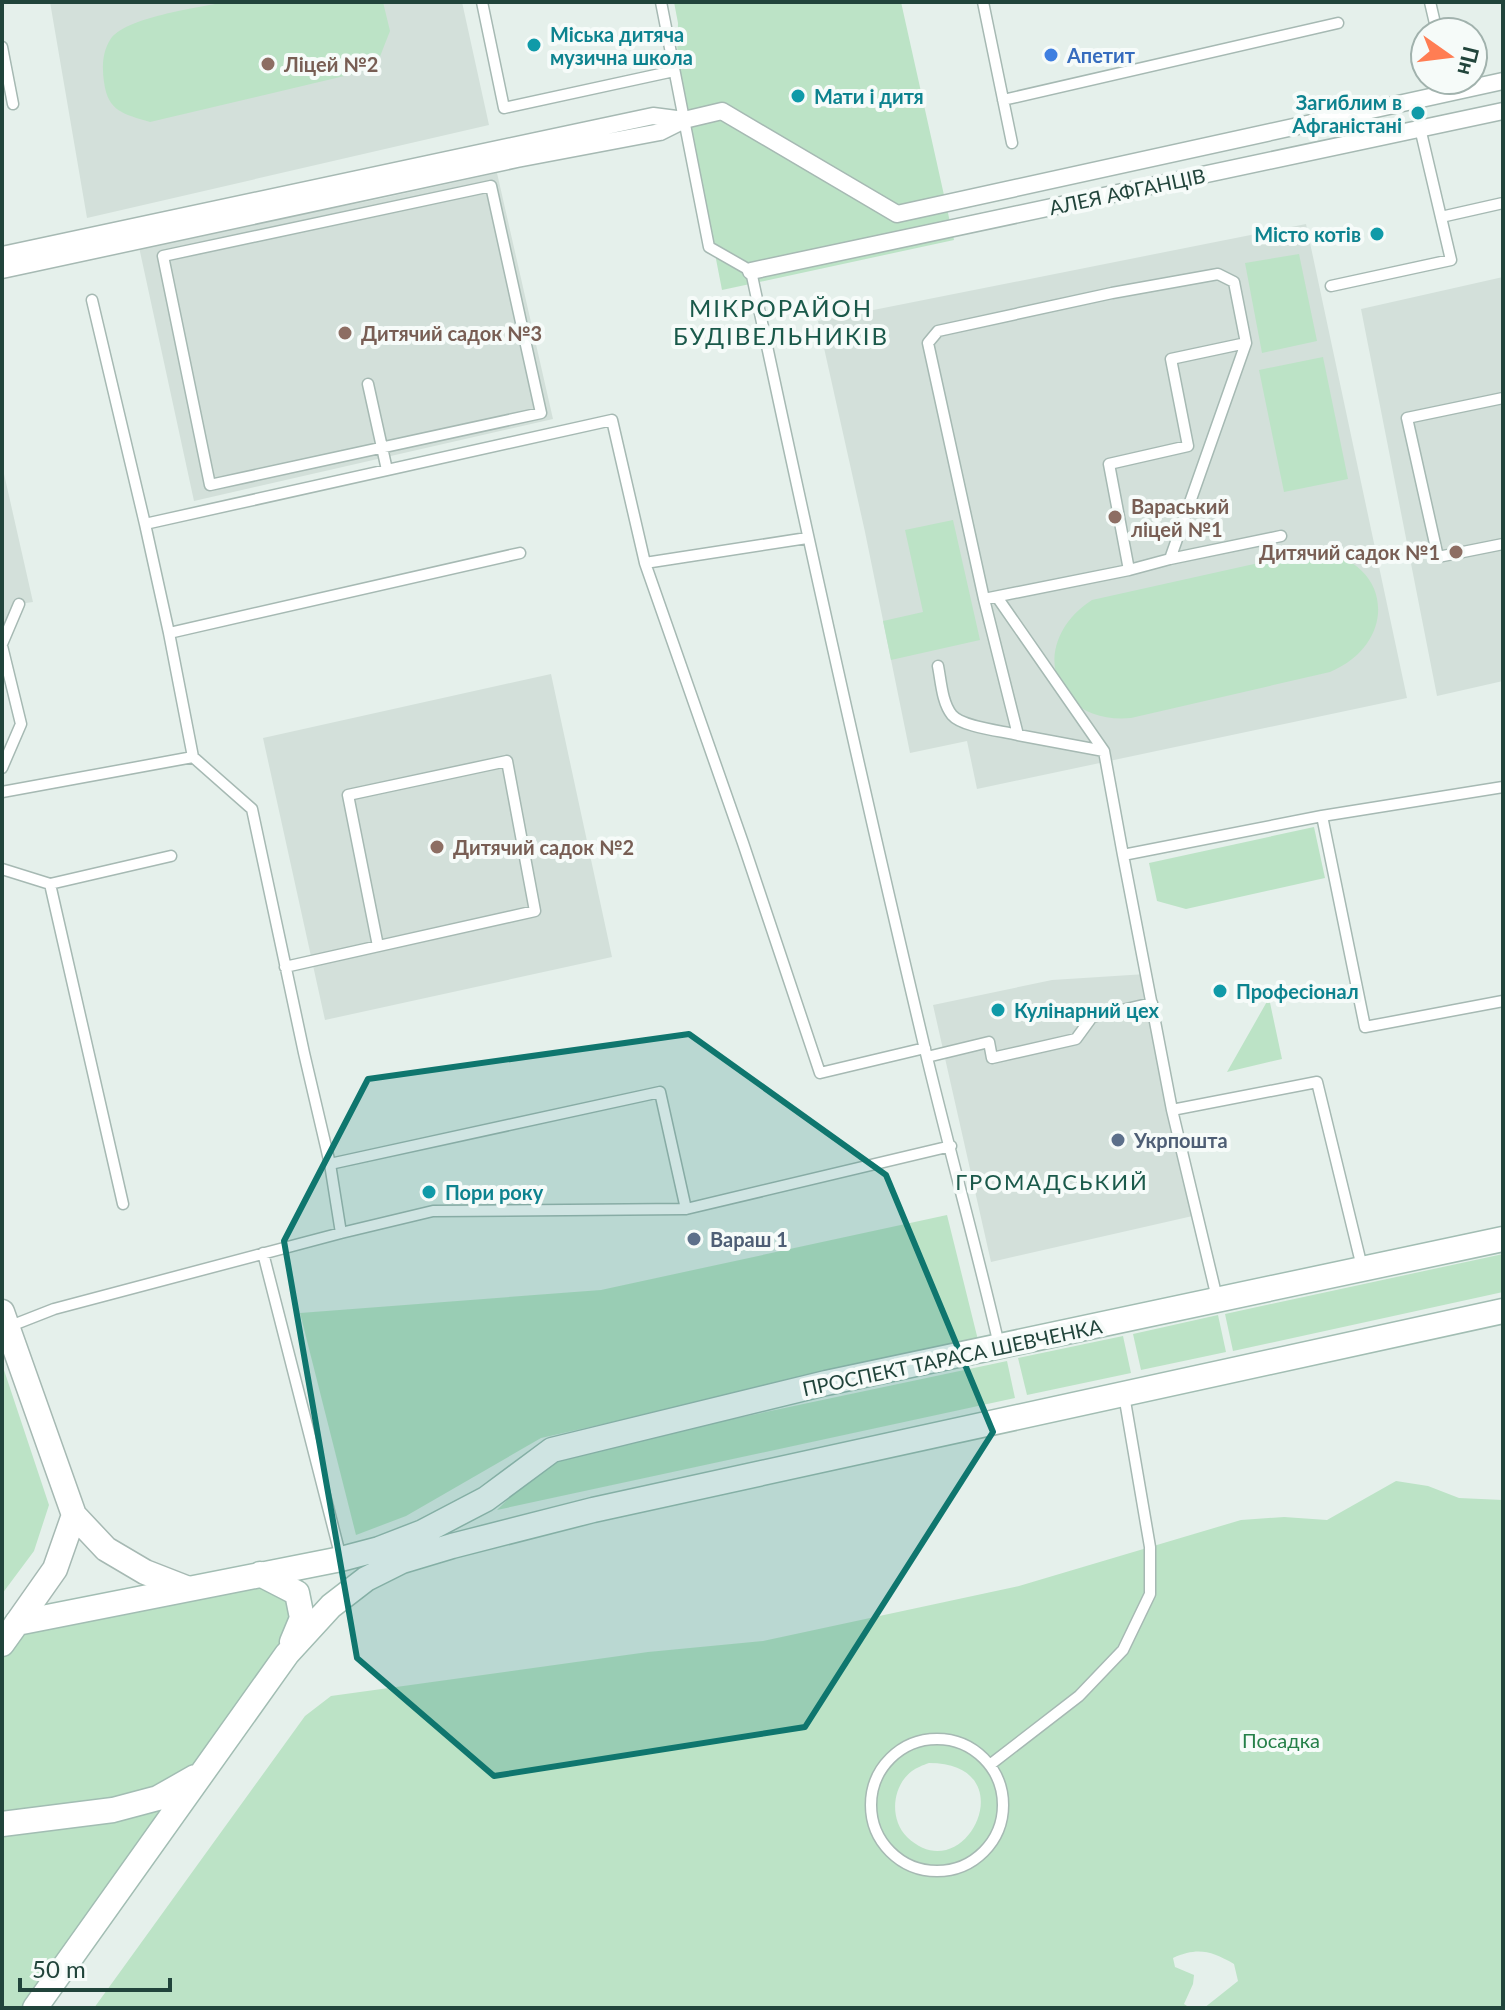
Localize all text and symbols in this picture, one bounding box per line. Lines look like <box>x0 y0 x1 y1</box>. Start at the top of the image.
north arrow <box>1409 16 1489 96</box>
place label: Міська дитяча музична школа <box>550 22 693 69</box>
marker: Міська дитяча музична школа <box>525 36 543 54</box>
place label: Апетит <box>1066 43 1136 67</box>
text: Пн <box>1452 44 1485 78</box>
marker: Апетит <box>1042 46 1060 64</box>
place label: Ліцей №2 <box>283 52 378 76</box>
marker: Ліцей №2 <box>259 55 277 73</box>
place label: Мати і дитя <box>814 84 924 108</box>
marker: Мати і дитя <box>789 87 807 105</box>
place label: Загиблим в Афганістані <box>1291 90 1402 137</box>
marker: Загиблим в Афганістані <box>1409 104 1427 122</box>
street label: АЛЕЯ АФГАНЦІВ <box>1047 163 1207 219</box>
place label: Місто котів <box>1254 222 1361 246</box>
marker: Місто котів <box>1368 225 1386 243</box>
district label: МІКРОРАЙОН БУДІВЕЛЬНИКІВ <box>673 293 889 350</box>
place label: Дитячий садок №3 <box>361 321 542 345</box>
marker: Дитячий садок №3 <box>336 324 354 342</box>
place label: Вараський ліцей №1 <box>1131 494 1229 541</box>
marker: Вараський ліцей №1 <box>1106 508 1124 526</box>
place label: Дитячий садок №1 <box>1259 540 1440 564</box>
marker: Дитячий садок №1 <box>1447 543 1465 561</box>
place label: Дитячий садок №2 <box>453 835 634 859</box>
marker: Дитячий садок №2 <box>428 838 446 856</box>
place label: Професіонал <box>1236 979 1359 1003</box>
marker: Професіонал <box>1211 982 1229 1000</box>
place label: Кулінарний цех <box>1014 998 1160 1022</box>
marker: Кулінарний цех <box>989 1001 1007 1019</box>
place label: Укрпошта <box>1133 1128 1228 1152</box>
marker: Укрпошта <box>1109 1131 1127 1149</box>
district label: ГРОМАДСЬКИЙ <box>955 1168 1149 1195</box>
place label: Пори року <box>445 1180 544 1204</box>
marker: Пори року <box>420 1183 438 1201</box>
place label: Вараш 1 <box>710 1227 788 1251</box>
marker: Вараш 1 <box>685 1230 703 1248</box>
street label: ПРОСПЕКТ ТАРАСА ШЕВЧЕНКА <box>800 1313 1105 1401</box>
park label: Посадка <box>1242 1728 1320 1752</box>
scale bar <box>20 1942 170 1992</box>
text: 50 m <box>32 1954 86 1983</box>

